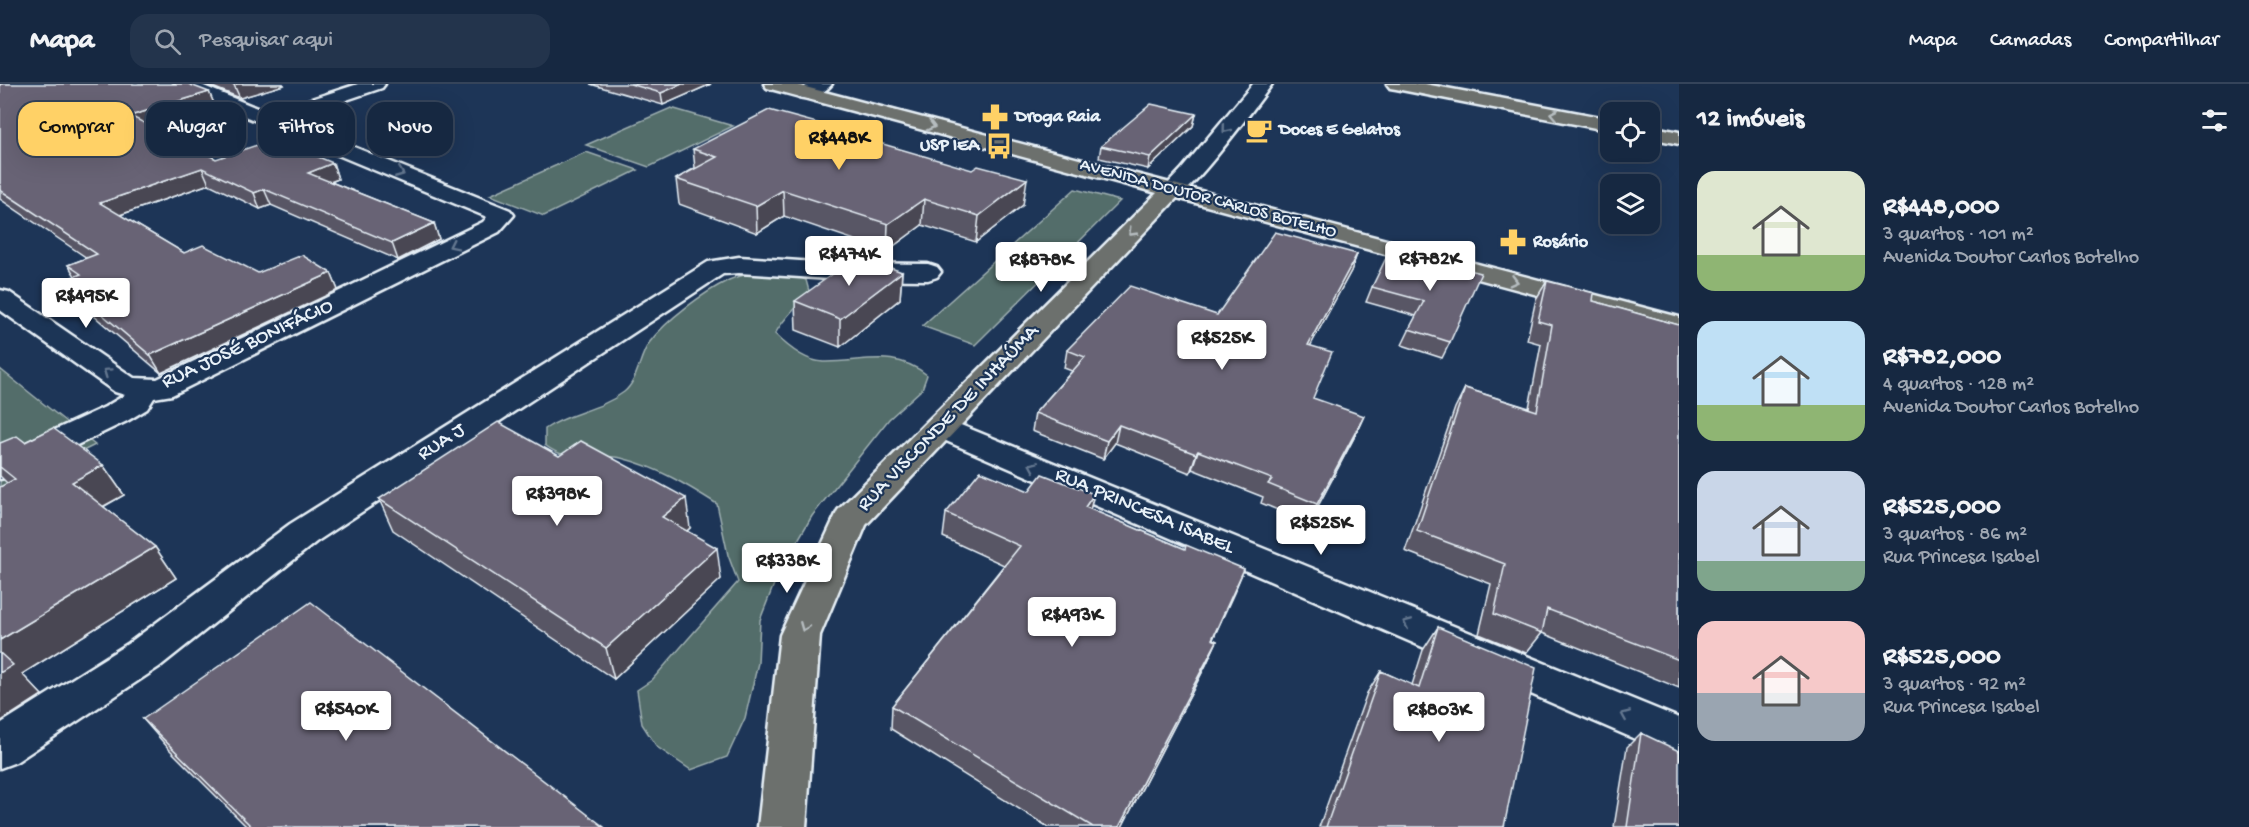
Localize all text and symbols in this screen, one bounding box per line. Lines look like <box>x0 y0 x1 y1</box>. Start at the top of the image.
search box <box>130 14 550 68</box>
text: Mapa <box>30 25 94 58</box>
icon: search <box>151 25 184 58</box>
text: Pesquisar aqui <box>199 28 333 54</box>
text: Mapa <box>1909 29 1957 54</box>
text: Camadas <box>1990 29 2071 54</box>
text: Compartilhar <box>2104 29 2219 54</box>
chip: Comprar <box>18 102 134 156</box>
chip: Alugar <box>146 102 246 156</box>
chip: Filtros <box>258 102 355 156</box>
chip: Novo <box>367 102 453 156</box>
pharmacy icon: Droga Raia <box>980 102 1010 132</box>
map controls <box>1600 102 1660 234</box>
button: locate <box>1600 102 1660 162</box>
icon: filters <box>2198 104 2231 137</box>
text: 12 imóveis <box>1697 105 1804 136</box>
place label: Droga Raia <box>1013 107 1101 128</box>
one-way arrow <box>1549 108 1559 121</box>
cafe icon: Doces E Gelatos <box>1244 115 1274 145</box>
one-way arrow <box>925 119 935 131</box>
pin: R$448K <box>790 120 888 171</box>
place label: Doces E Gelatos <box>1277 120 1401 141</box>
one-way arrow <box>1222 123 1233 134</box>
text: R$448K <box>809 128 869 151</box>
bus stop icon: USP IEA <box>984 131 1014 161</box>
place label: USP IEA <box>920 136 980 157</box>
street label: AVENIDA DOUTOR CARLOS BOTELHO <box>1077 155 1339 243</box>
one-way arrow <box>394 166 405 178</box>
button: layers <box>1600 174 1660 234</box>
text: R$448,000 <box>1883 193 2000 224</box>
icon: home <box>1745 195 1817 267</box>
one-way arrow <box>1129 224 1140 235</box>
text: 3 quartos · 101 m² <box>1883 224 2034 247</box>
pharmacy icon: Rosário <box>1498 227 1528 257</box>
place label: Rosário <box>1532 232 1589 253</box>
pin: R$474K <box>800 236 898 287</box>
one-way arrow <box>448 238 459 250</box>
pin: R$782K <box>1381 241 1479 292</box>
pin: R$878K <box>992 242 1090 293</box>
text: R$474K <box>819 244 879 267</box>
text: Avenida Doutor Carlos Botelho <box>1883 247 2139 270</box>
text: R$782K <box>1399 249 1461 272</box>
text: R$878K <box>1010 250 1072 273</box>
one-way arrow <box>1509 273 1519 286</box>
pin: R$495K <box>37 278 135 329</box>
text: R$495K <box>56 286 116 309</box>
street label: RUA JOSÉ BONIFÁCIO <box>158 293 338 396</box>
street label: RUA VISCONDE DE INHAÚMA <box>853 319 1046 518</box>
pin: R$525K <box>1173 320 1271 371</box>
text: R$525K <box>1191 328 1253 351</box>
text: R$782,000 <box>1883 343 2001 374</box>
icon: home <box>1745 345 1817 417</box>
one-way arrow <box>103 368 114 379</box>
text: 4 quartos · 128 m² <box>1883 374 2034 397</box>
text: Avenida Doutor Carlos Botelho <box>1883 397 2139 420</box>
street label: RUA J <box>414 418 471 468</box>
one-way arrow <box>1029 461 1040 473</box>
street label: RUA PRINCESA ISABEL <box>1051 463 1238 562</box>
pin: R$398K <box>508 476 606 527</box>
text: R$398K <box>526 484 588 507</box>
text: R$525,000 <box>1883 493 2001 524</box>
icon: home <box>1745 495 1817 567</box>
pin: R$525K <box>1272 505 1370 556</box>
text: R$525K <box>1290 513 1352 536</box>
text: 3 quartos · 86 m² <box>1883 524 2027 547</box>
pin: R$338K <box>738 543 836 594</box>
text: Rua Princesa Isabel <box>1883 547 2040 570</box>
text: R$338K <box>756 551 818 574</box>
pin: R$493K <box>1023 597 1121 648</box>
text: R$493K <box>1042 605 1102 628</box>
one-way arrow <box>1402 618 1413 630</box>
one-way arrow <box>798 622 811 632</box>
text: R$525,000 <box>1883 643 2001 674</box>
icon: home <box>1745 645 1817 717</box>
text: 3 quartos · 92 m² <box>1883 674 2026 697</box>
pin: R$540K <box>297 691 395 742</box>
pin: R$803K <box>1390 692 1488 743</box>
text: Rua Princesa Isabel <box>1883 697 2040 720</box>
text: R$540K <box>315 699 377 722</box>
text: R$803K <box>1407 700 1471 723</box>
one-way arrow <box>1620 710 1631 722</box>

